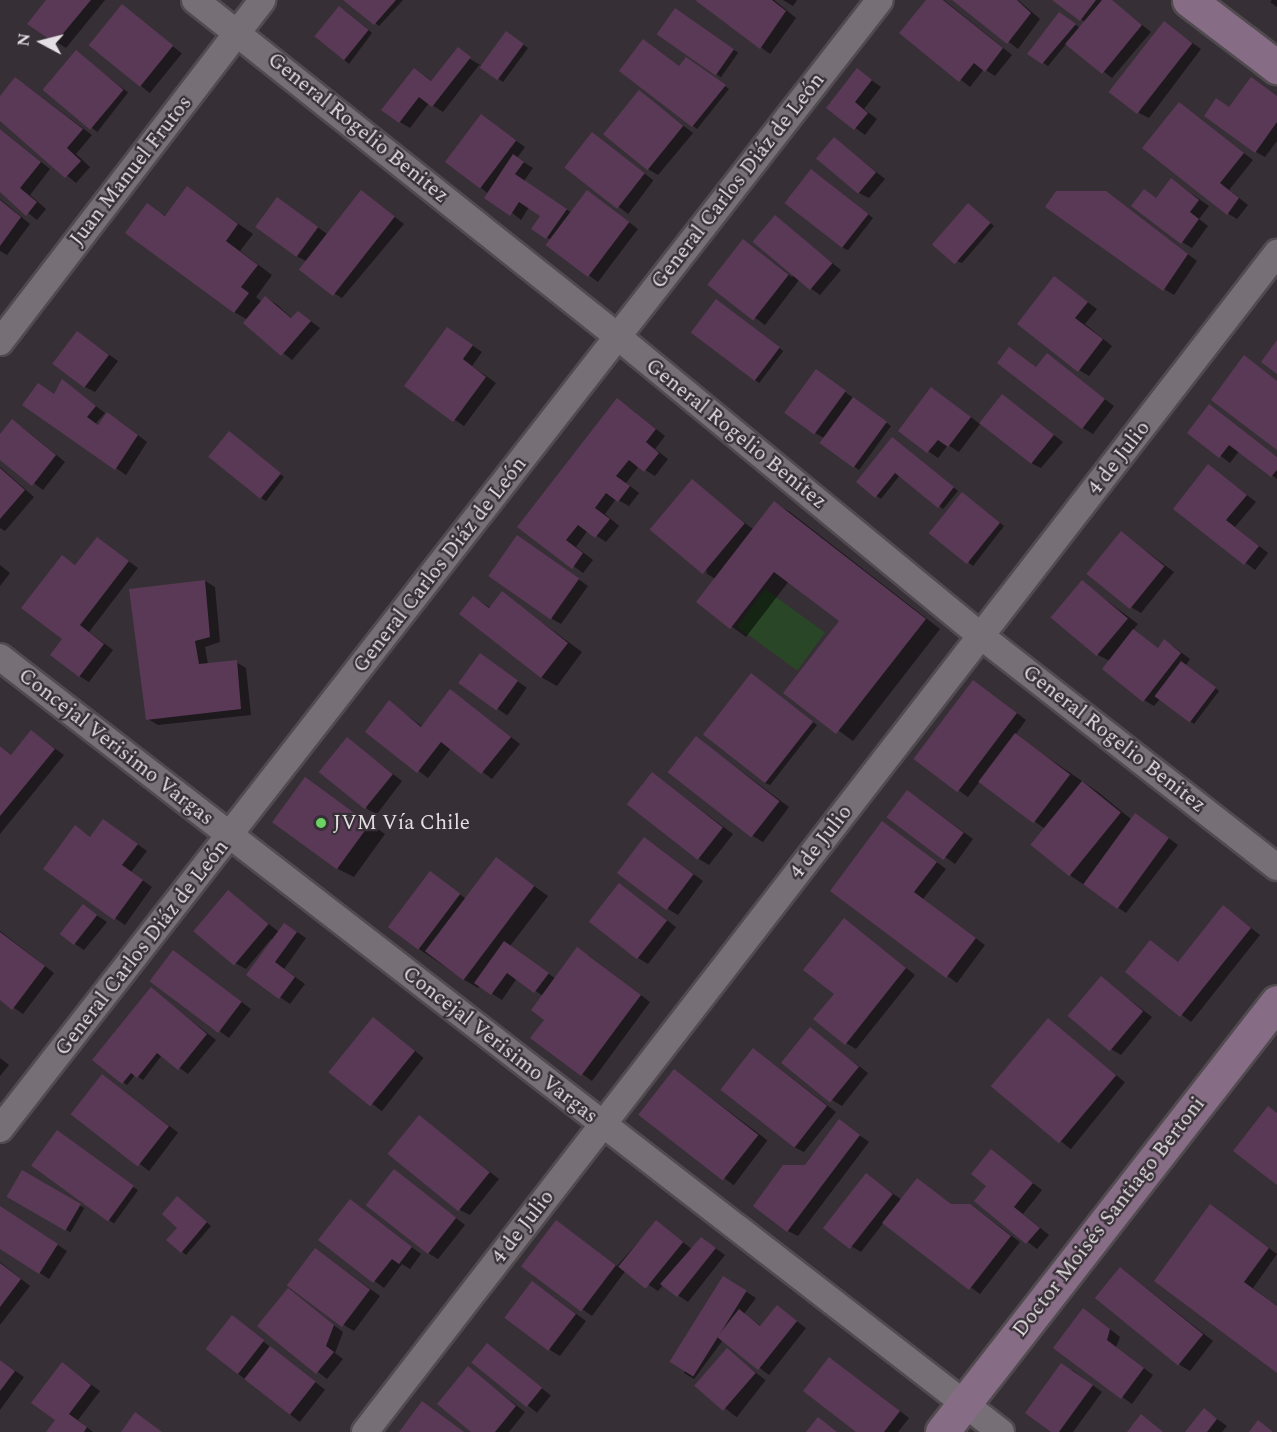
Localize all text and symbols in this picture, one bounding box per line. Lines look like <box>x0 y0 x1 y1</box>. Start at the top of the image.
north arrow <box>12 12 72 72</box>
text: N <box>11 32 37 48</box>
street label: General Rogelio Benitez <box>262 47 454 209</box>
street label: General Carlos Diáz de León <box>646 68 830 294</box>
street label: Juan Manuel Frutos <box>65 91 197 251</box>
street label: General Rogelio Benitez <box>640 353 832 515</box>
street label: 4 de Julio <box>1082 416 1156 500</box>
street label: General Carlos Diáz de León <box>348 452 532 678</box>
street label: General Rogelio Benitez <box>1017 660 1211 818</box>
street label: Concejal Verisimo Vargas <box>13 663 219 831</box>
street label: 4 de Julio <box>784 800 858 884</box>
place label: JVM Vía Chile <box>333 810 470 836</box>
marker: JVM Vía Chile <box>314 816 328 830</box>
street label: General Carlos Diáz de León <box>50 835 234 1061</box>
street label: Concejal Verisimo Vargas <box>397 961 603 1129</box>
street label: Doctor Moisés Santiago Bertoni <box>1007 1092 1211 1342</box>
street label: 4 de Julio <box>486 1185 560 1269</box>

